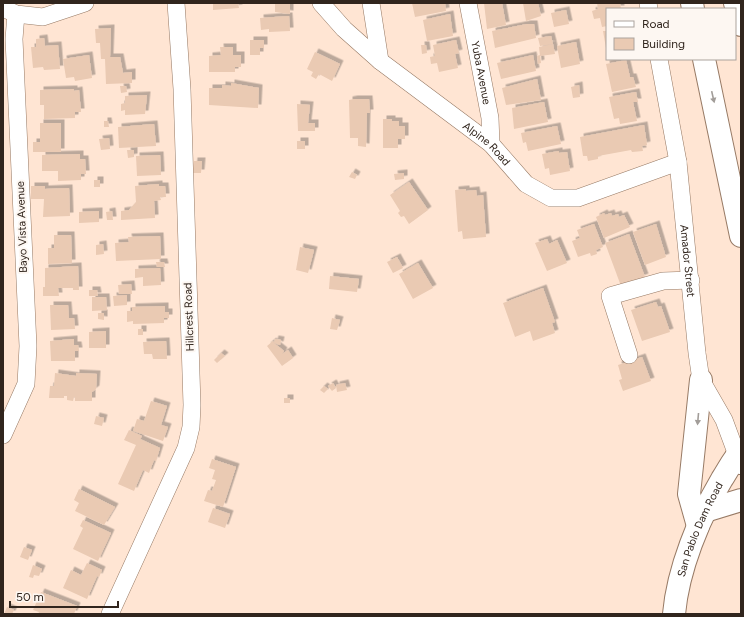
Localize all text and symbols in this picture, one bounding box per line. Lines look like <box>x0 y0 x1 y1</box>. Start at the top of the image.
legend <box>606 8 736 60</box>
text: Road <box>642 17 670 31</box>
text: Building <box>642 37 685 51</box>
street label: Yuba Avenue <box>469 40 494 106</box>
one-way arrow <box>710 91 716 103</box>
street label: Alpine Road <box>461 119 513 168</box>
street label: Bayo Vista Avenue <box>14 181 30 273</box>
street label: Amador Street <box>678 224 698 298</box>
street label: Hillcrest Road <box>181 282 197 352</box>
one-way arrow <box>695 413 701 425</box>
street label: San Pablo Dam Road <box>674 480 725 578</box>
scale bar <box>10 583 118 609</box>
text: 50 m <box>16 590 44 604</box>

